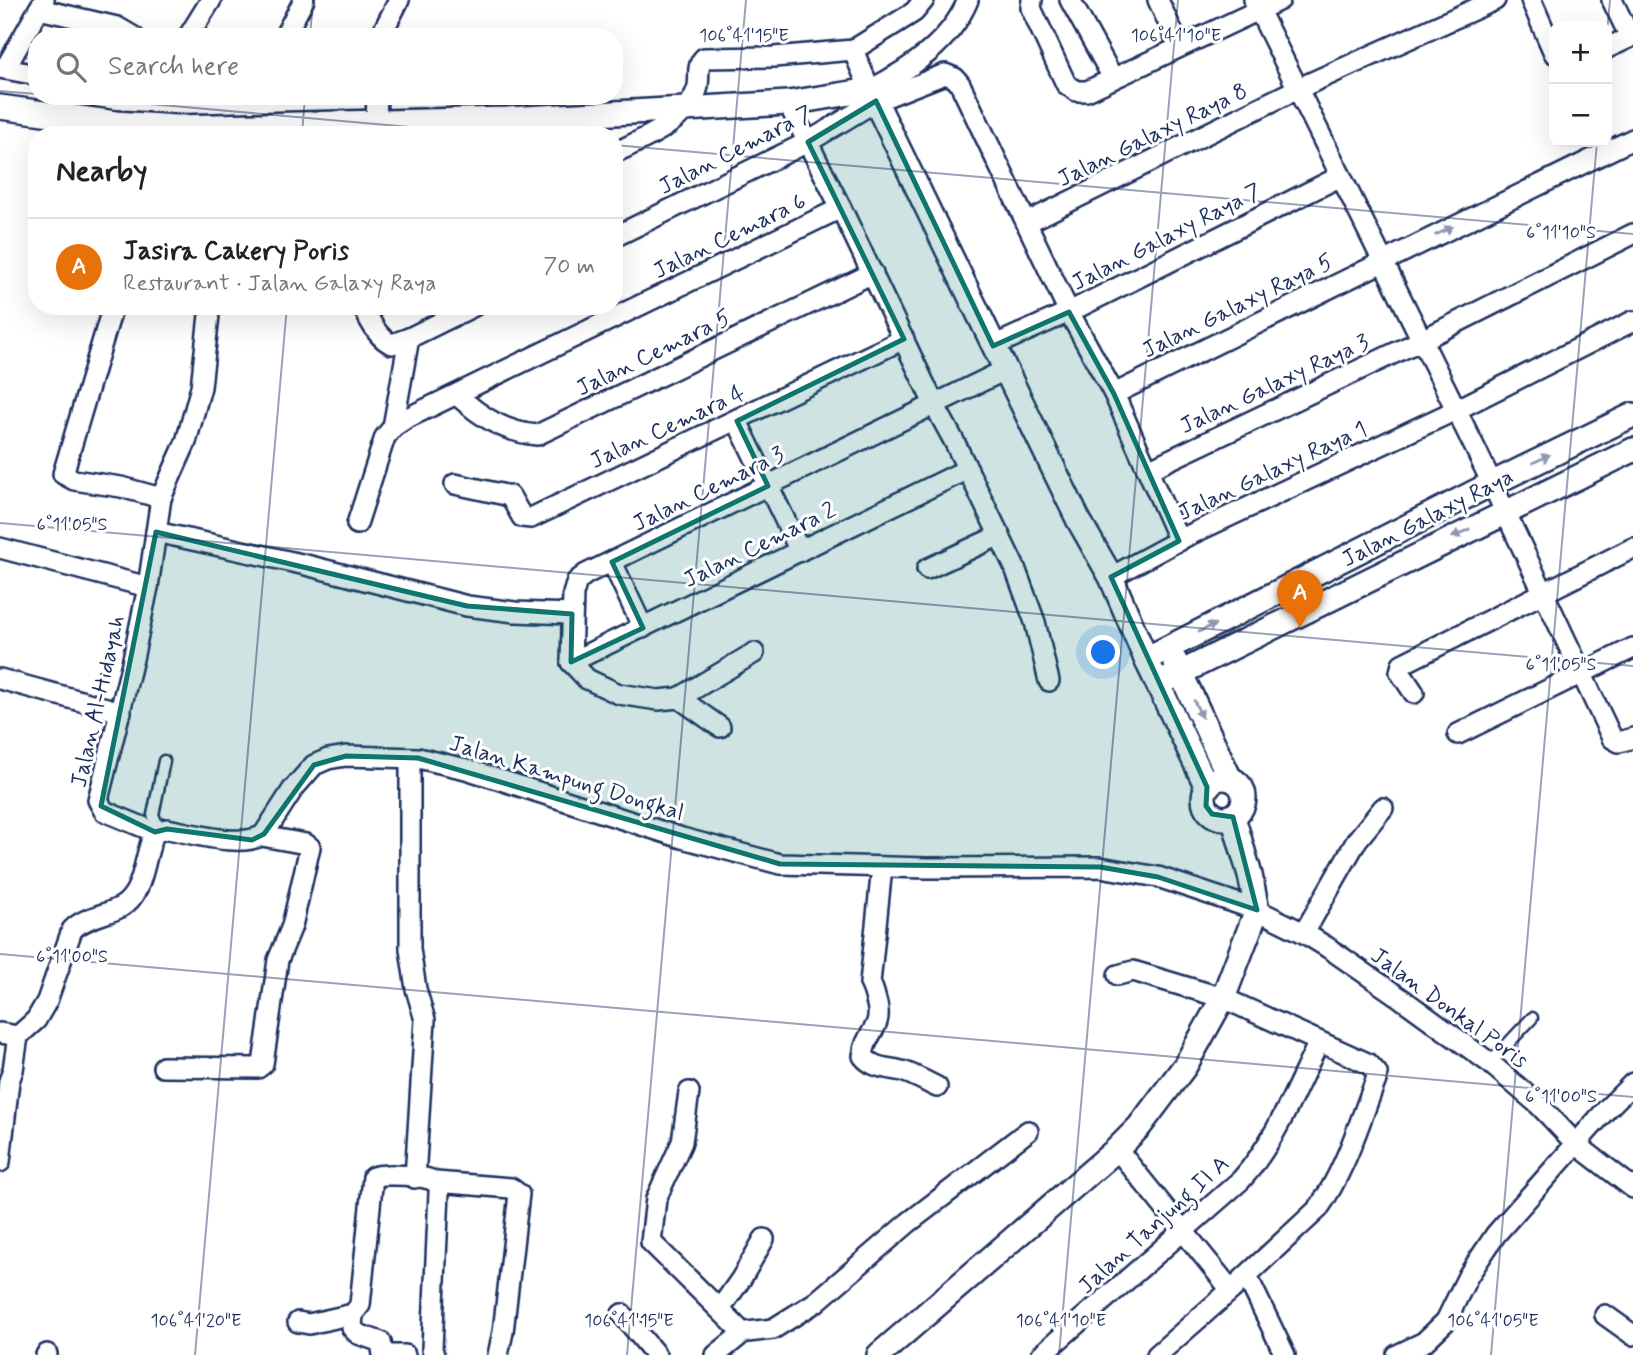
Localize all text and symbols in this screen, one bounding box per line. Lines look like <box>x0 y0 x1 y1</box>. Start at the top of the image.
map controls <box>1549 21 1612 147</box>
button: + <box>1549 21 1612 84</box>
text: 106°41'15"E <box>699 24 789 48</box>
text: 106°41'10"E <box>1131 24 1221 48</box>
search box <box>28 28 623 105</box>
icon: search <box>52 48 90 86</box>
text: Search here <box>108 50 239 84</box>
street label: Jalan Galaxy Raya 8 <box>1053 77 1253 195</box>
button: − <box>1549 84 1612 147</box>
street label: Jalan Cemara 7 <box>654 99 818 202</box>
text: Nearby <box>56 152 147 191</box>
street label: Jalan Galaxy Raya 7 <box>1067 177 1267 299</box>
street label: Jalan Cemara 6 <box>649 187 811 287</box>
text: 6°11'10"S <box>1526 221 1596 245</box>
one-way arrow <box>1434 225 1454 237</box>
text: Jasira Cakery Poris <box>123 235 349 269</box>
street label: Jalan Galaxy Raya 5 <box>1137 248 1338 366</box>
text: A <box>71 252 87 282</box>
text: 70 m <box>543 252 595 282</box>
text: Restaurant · Jalan Galaxy Raya <box>123 269 436 299</box>
street label: Jalan Cemara 5 <box>572 303 736 404</box>
street label: Jalan Galaxy Raya 3 <box>1175 328 1374 442</box>
street label: Jalan Cemara 4 <box>585 379 750 477</box>
street label: Jalan Galaxy Raya 1 <box>1173 415 1372 529</box>
street label: Jalan Cemara 3 <box>628 440 790 539</box>
one-way arrow <box>1531 454 1551 465</box>
street label: Jalan Galaxy Raya <box>1337 463 1519 575</box>
street label: Jalan Cemara 2 <box>679 496 841 596</box>
text: 6°11'05"S <box>36 513 108 537</box>
one-way arrow <box>1451 527 1471 539</box>
pin: A <box>1277 570 1323 628</box>
street label: Jalan Al-Hidayah <box>65 612 133 791</box>
one-way arrow <box>1197 623 1217 634</box>
your location <box>1086 635 1120 669</box>
text: 6°11'05"S <box>1525 653 1597 677</box>
one-way arrow <box>1192 699 1203 719</box>
street label: Jalan Kampung Dongkal <box>445 729 687 831</box>
street label: Jalan Donkal Poris <box>1364 941 1534 1076</box>
text: 6°11'00"S <box>36 945 108 969</box>
text: 6°11'00"S <box>1525 1085 1597 1109</box>
street label: Jalan Tanjung II A <box>1072 1150 1238 1303</box>
text: 106°41'20"E <box>150 1309 242 1333</box>
text: 106°41'15"E <box>584 1309 674 1333</box>
text: 106°41'10"E <box>1016 1309 1106 1333</box>
text: 106°41'05"E <box>1447 1309 1539 1333</box>

